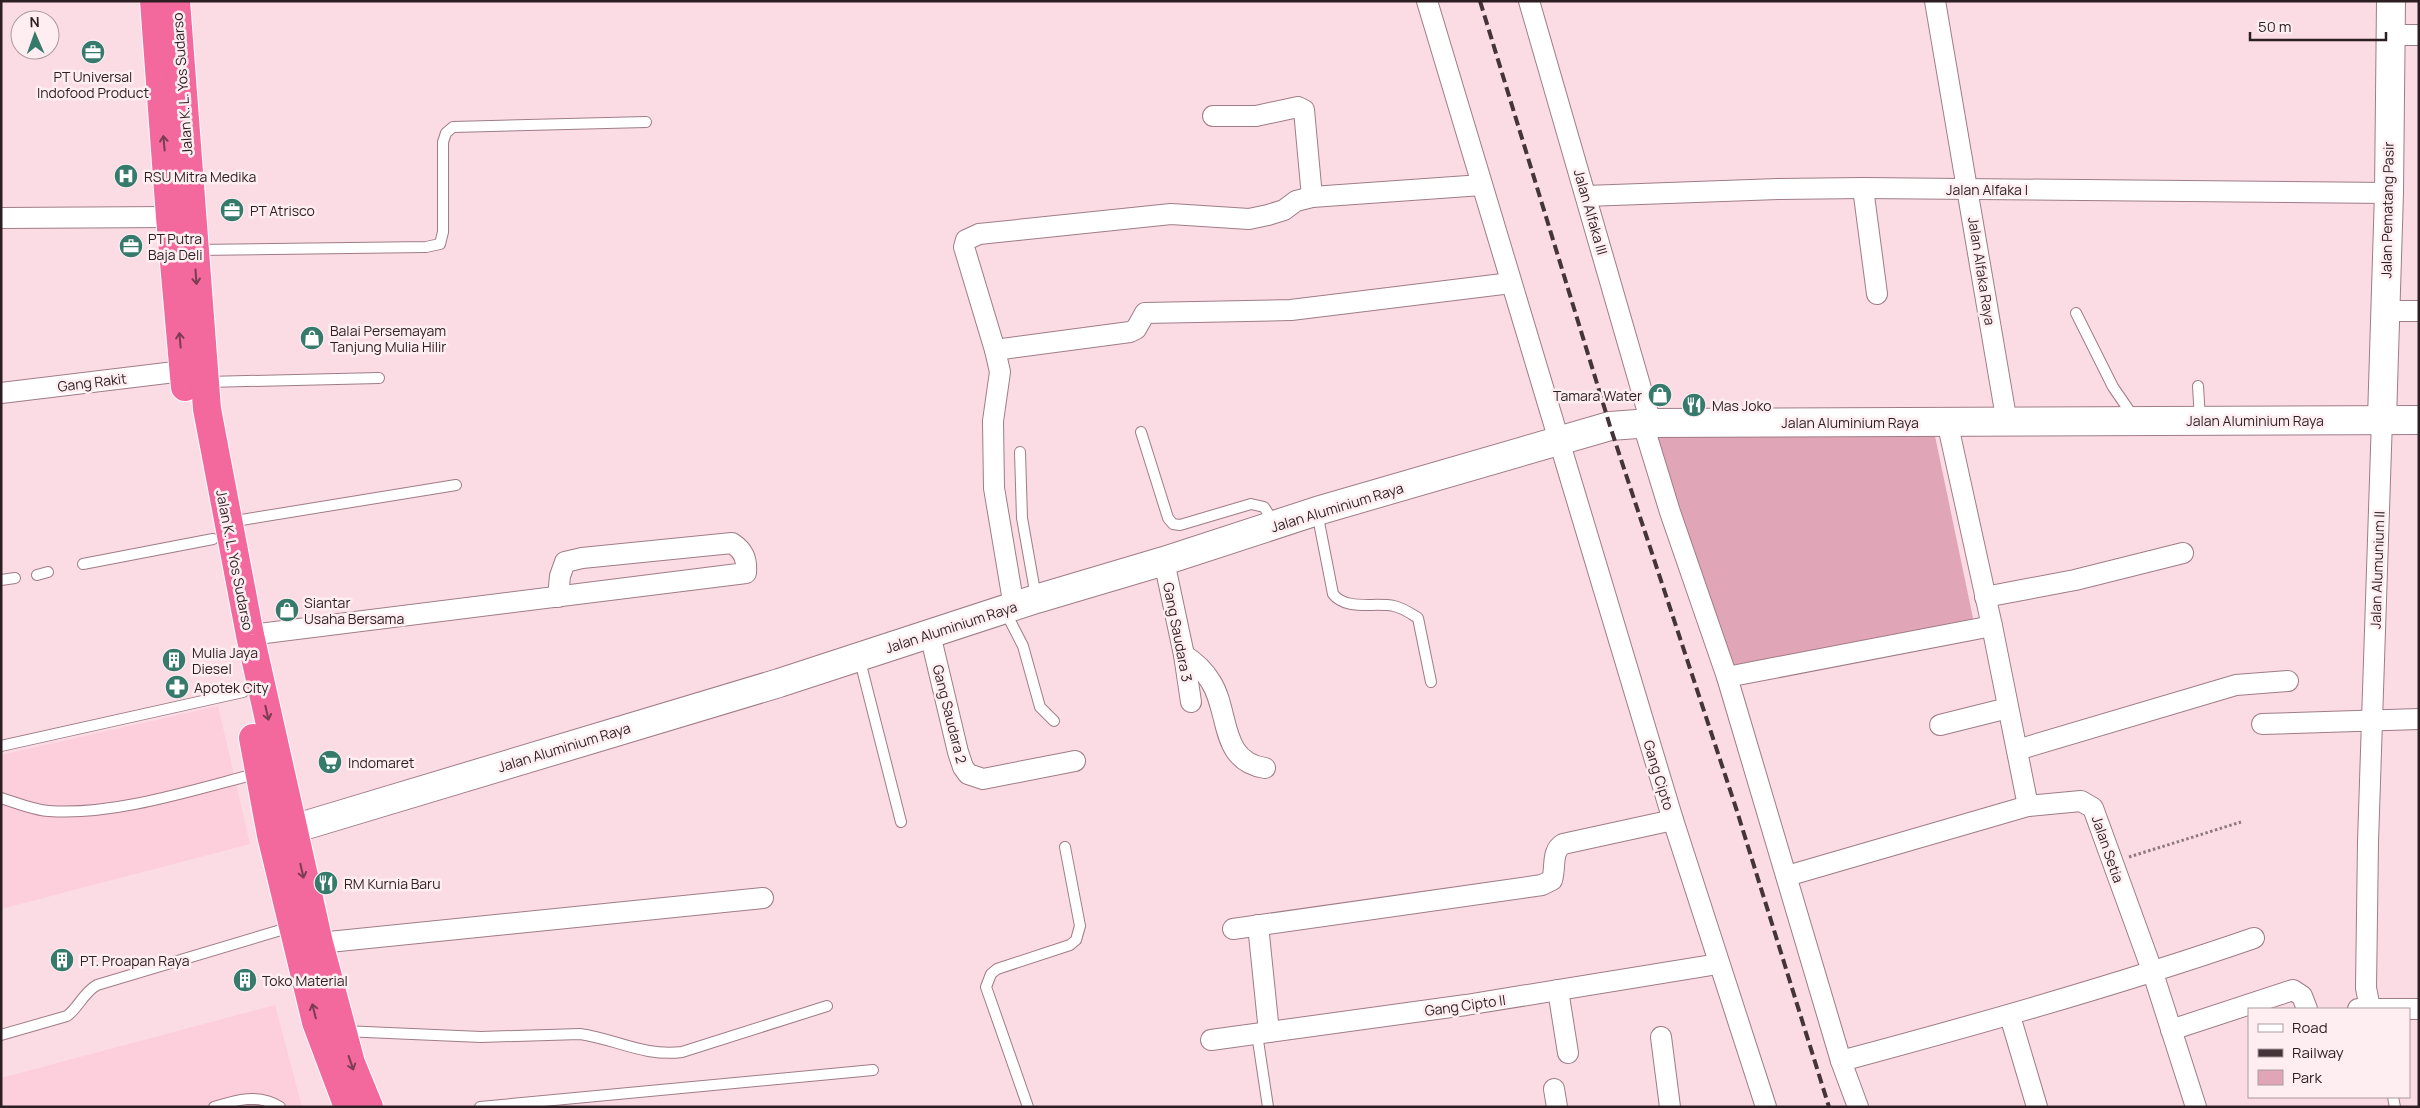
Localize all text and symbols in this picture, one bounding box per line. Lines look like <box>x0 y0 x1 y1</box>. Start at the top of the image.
north arrow <box>10 10 60 60</box>
scale bar <box>2250 10 2386 42</box>
text: N <box>29 12 40 31</box>
street label: Jalan K. L. Yos Sudarso <box>168 12 196 156</box>
text: 50 m <box>2258 16 2292 37</box>
office icon: PT Universal Indofood Product <box>80 39 106 65</box>
place label: PT Universal Indofood Product <box>37 67 149 102</box>
one-way arrow <box>160 136 169 152</box>
street label: Jalan Pematang Pasir <box>2376 141 2398 279</box>
hospital icon: RSU Mitra Medika <box>113 163 139 189</box>
place label: RSU Mitra Medika <box>144 167 256 186</box>
street label: Jalan Alfaka III <box>1570 167 1612 257</box>
street label: Jalan Alfaka I <box>1946 180 2028 199</box>
office icon: PT Atrisco <box>219 197 245 223</box>
place label: PT Atrisco <box>250 201 315 220</box>
street label: Jalan Alfaka Raya <box>1964 215 2000 327</box>
place label: PT Putra Baja Deli <box>148 229 203 264</box>
office icon: PT Putra Baja Deli <box>118 233 144 259</box>
one-way arrow <box>191 269 200 285</box>
place label: Balai Persemayam Tanjung Mulia Hilir <box>330 321 446 356</box>
shop icon: Balai Persemayam Tanjung Mulia Hilir <box>299 325 325 351</box>
one-way arrow <box>176 332 185 348</box>
street label: Gang Rakit <box>56 368 128 396</box>
shop icon: Tamara Water <box>1647 382 1673 408</box>
place label: Tamara Water <box>1553 386 1642 405</box>
restaurant icon: Mas Joko <box>1681 392 1707 418</box>
place label: Mas Joko <box>1712 396 1772 415</box>
street label: Jalan Aluminium Raya <box>2186 411 2324 430</box>
street label: Jalan Aluminium Raya <box>1781 413 1919 432</box>
street label: Jalan Aluminium Raya <box>1268 478 1406 536</box>
street label: Jalan K. L. Yos Sudarso <box>212 488 258 632</box>
street label: Jalan Alumunium II <box>2365 511 2389 629</box>
street label: Gang Saudara 3 <box>1159 581 1197 683</box>
place label: Siantar Usaha Bersama <box>304 593 404 628</box>
shop icon: Siantar Usaha Bersama <box>274 597 300 623</box>
street label: Jalan Aluminium Raya <box>883 597 1019 657</box>
place label: Mulia Jaya Diesel <box>192 643 258 678</box>
building icon: Mulia Jaya Diesel <box>161 647 187 673</box>
street label: Gang Saudara 2 <box>929 663 971 765</box>
pharmacy icon: Apotek City <box>164 674 190 700</box>
place label: Apotek City <box>194 678 269 697</box>
one-way arrow <box>263 704 272 720</box>
street label: Jalan Aluminium Raya <box>495 718 633 776</box>
street label: Gang Cipto <box>1639 738 1679 812</box>
supermarket icon: Indomaret <box>317 749 343 775</box>
place label: Indomaret <box>348 753 415 772</box>
street label: Jalan Setia <box>2088 813 2128 885</box>
one-way arrow <box>298 863 307 879</box>
restaurant icon: RM Kurnia Baru <box>313 870 339 896</box>
place label: RM Kurnia Baru <box>344 874 440 893</box>
building icon: PT. Proapan Raya <box>49 947 75 973</box>
place label: PT. Proapan Raya <box>80 951 189 970</box>
building icon: Toko Material <box>232 967 258 993</box>
place label: Toko Material <box>262 971 348 990</box>
street label: Gang Cipto II <box>1423 990 1507 1020</box>
one-way arrow <box>309 1004 318 1020</box>
legend <box>2248 1008 2410 1098</box>
text: Road <box>2292 1017 2328 1038</box>
text: Railway <box>2292 1042 2344 1063</box>
one-way arrow <box>347 1054 356 1070</box>
text: Park <box>2292 1067 2322 1088</box>

